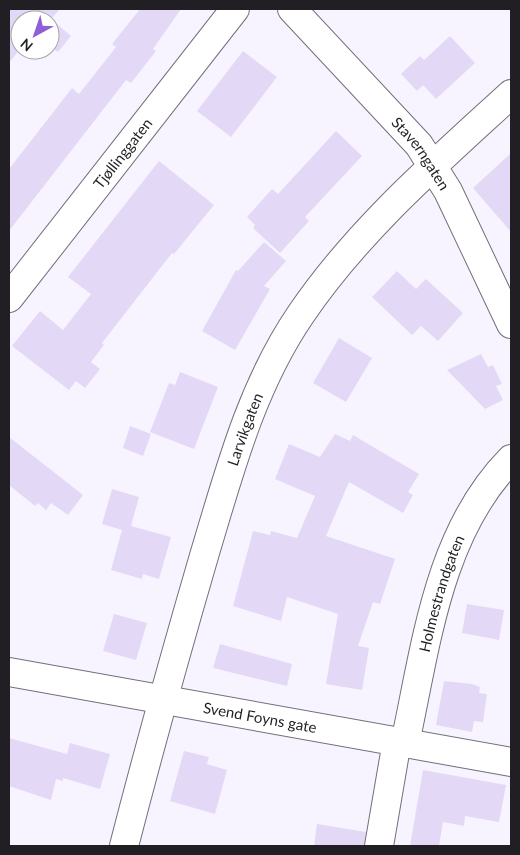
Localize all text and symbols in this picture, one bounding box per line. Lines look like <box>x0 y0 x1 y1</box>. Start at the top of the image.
north arrow <box>10 10 60 60</box>
text: N <box>17 35 36 55</box>
street label: Staverngaten <box>388 113 454 193</box>
street label: Tjøllinggaten <box>89 114 155 192</box>
street label: Larvikgaten <box>223 390 266 468</box>
street label: Holmestrandgaten <box>415 532 468 654</box>
street label: Svend Foyns gate <box>202 698 318 736</box>

